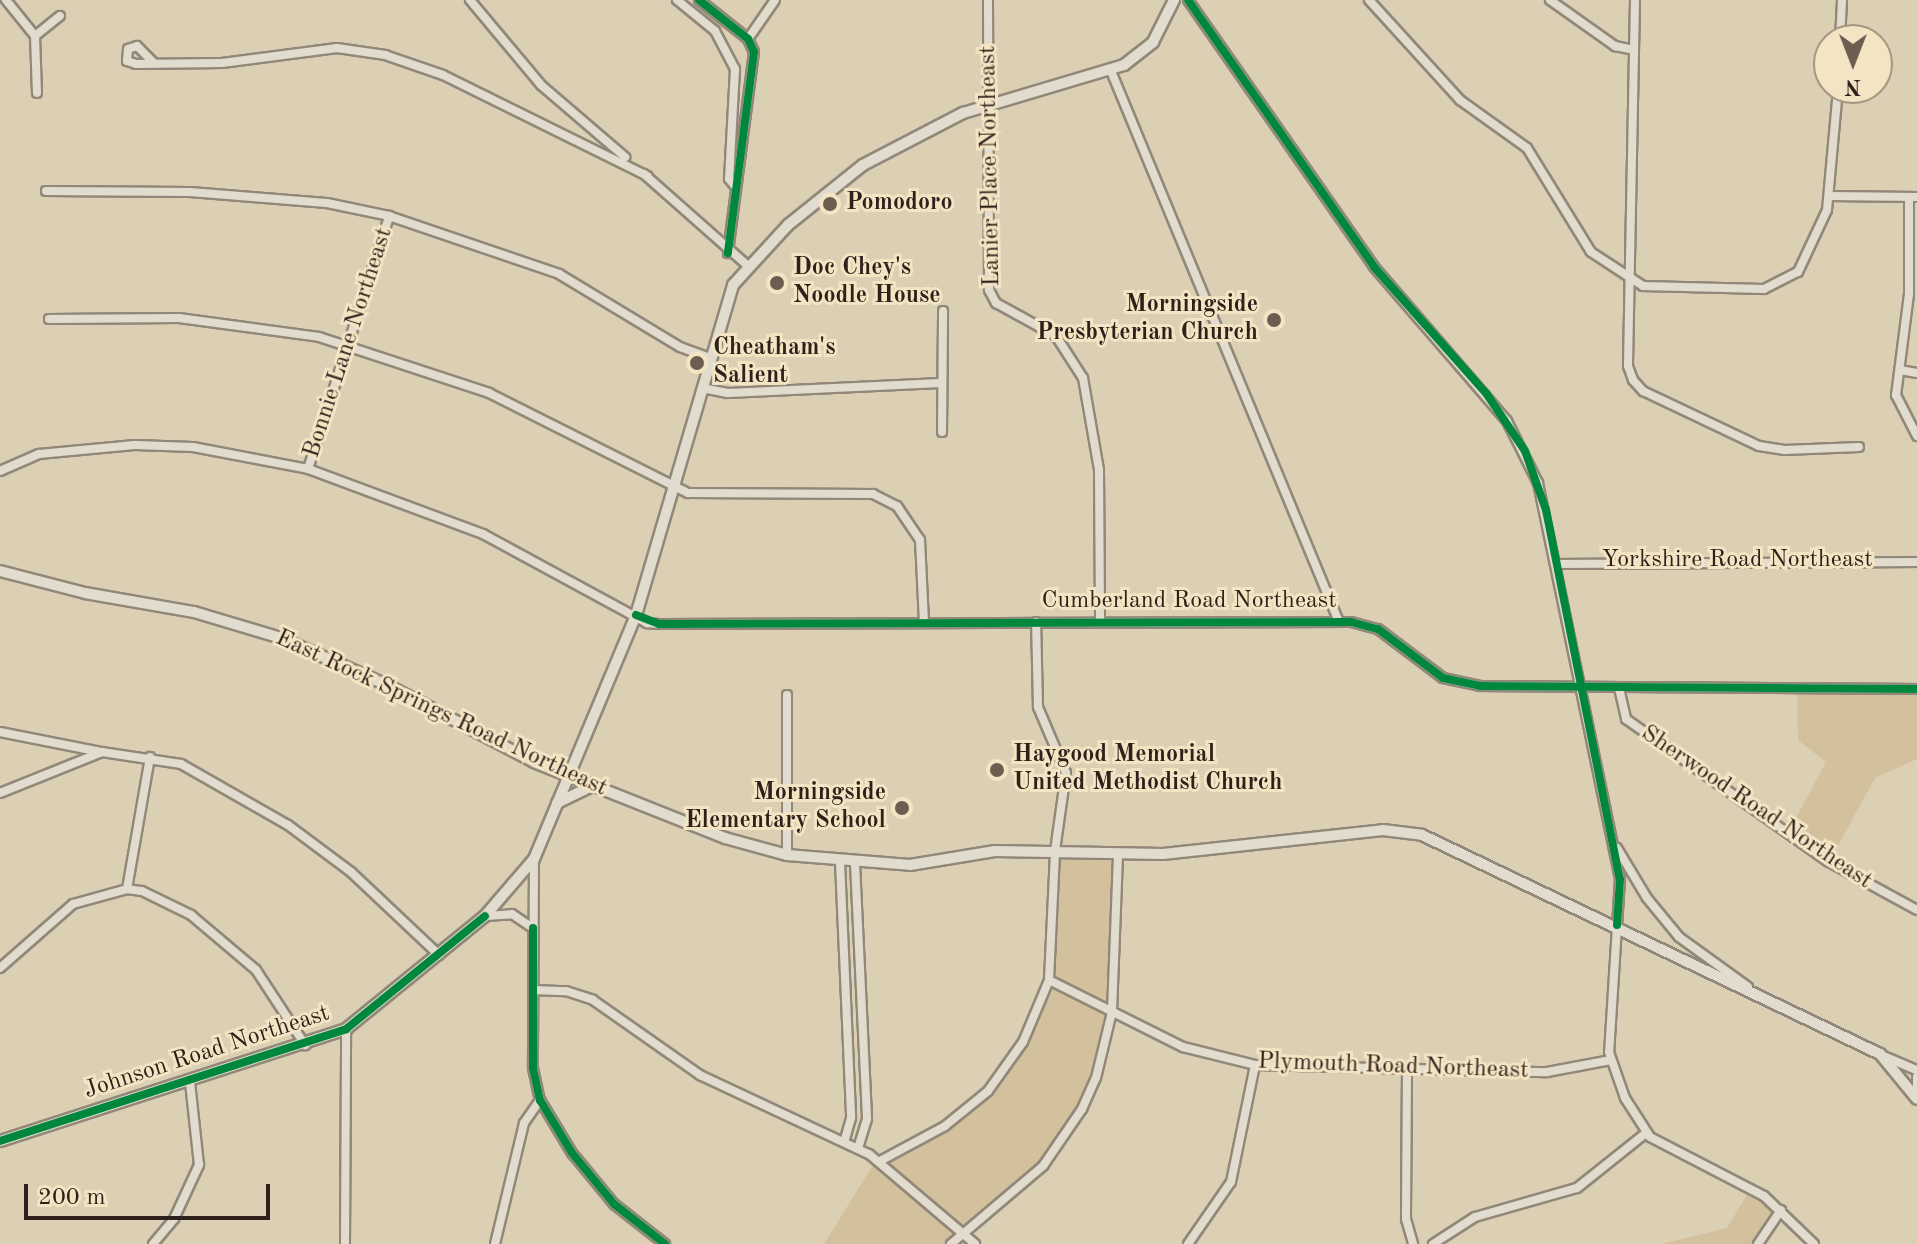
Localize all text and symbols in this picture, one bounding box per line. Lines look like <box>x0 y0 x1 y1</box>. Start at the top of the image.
north arrow <box>1813 24 1893 104</box>
street label: Lanier Place Northeast <box>974 45 1008 287</box>
text: N <box>1845 75 1861 97</box>
place label: Pomodoro <box>846 190 953 218</box>
marker: Pomodoro <box>821 195 839 213</box>
street label: Bonnie Lane Northeast <box>298 224 400 462</box>
place label: Doc Chey's Noodle House <box>793 255 941 311</box>
marker: Doc Chey's Noodle House <box>768 274 786 292</box>
place label: Morningside Presbyterian Church <box>1036 292 1258 348</box>
marker: Morningside Presbyterian Church <box>1265 311 1283 329</box>
place label: Cheatham's Salient <box>713 335 835 391</box>
marker: Cheatham's Salient <box>688 354 706 372</box>
street label: Yorkshire Road Northeast <box>1601 547 1873 575</box>
street label: Cumberland Road Northeast <box>1041 588 1337 616</box>
street label: East Rock Springs Road Northeast <box>270 624 612 804</box>
street label: Sherwood Road Northeast <box>1635 720 1877 896</box>
place label: Haygood Memorial United Methodist Church <box>1013 742 1283 798</box>
marker: Haygood Memorial United Methodist Church <box>988 761 1006 779</box>
place label: Morningside Elementary School <box>685 780 886 836</box>
marker: Morningside Elementary School <box>893 799 911 817</box>
street label: Johnson Road Northeast <box>81 1000 333 1106</box>
street label: Plymouth Road Northeast <box>1257 1048 1529 1086</box>
scale bar <box>28 1168 274 1218</box>
text: 200 m <box>38 1186 106 1210</box>

